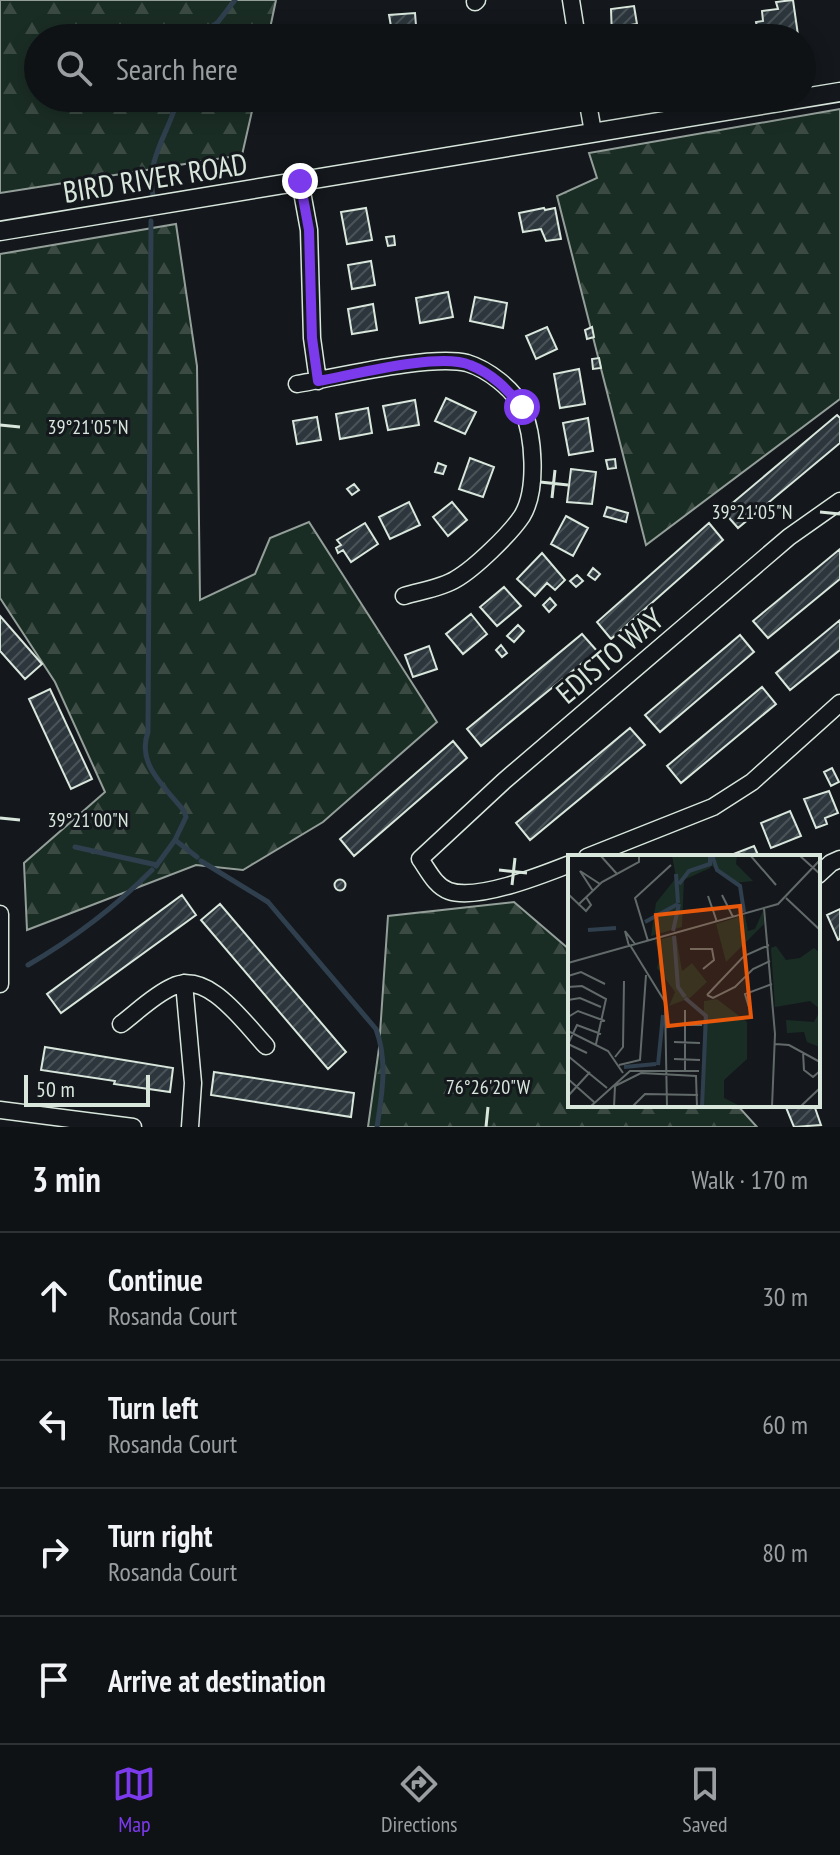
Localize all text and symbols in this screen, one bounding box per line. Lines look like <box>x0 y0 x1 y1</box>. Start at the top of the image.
search box <box>24 24 816 112</box>
icon: search <box>52 46 96 90</box>
text: Search here <box>116 49 238 88</box>
street label: BIRD RIVER ROAD <box>60 143 250 211</box>
route end <box>282 163 318 199</box>
route start <box>504 389 540 425</box>
text: 39°21'05"N <box>48 414 128 440</box>
text: 39°21'05"N <box>712 499 792 525</box>
street label: EDISTO WAY <box>547 599 671 711</box>
text: 39°21'00"N <box>48 807 128 833</box>
inset map <box>568 855 820 1107</box>
scale bar <box>24 1071 150 1107</box>
text: 76°26'20"W <box>446 1074 531 1100</box>
text: 50 m <box>36 1075 75 1103</box>
text: 3 min <box>32 1157 101 1201</box>
text: Walk · 170 m <box>691 1163 808 1196</box>
text: Continue <box>108 1260 203 1299</box>
icon: ahead <box>32 1274 76 1318</box>
text: 30 m <box>762 1280 808 1313</box>
text: Rosanda Court <box>108 1299 237 1332</box>
text: Turn left <box>108 1388 198 1427</box>
icon: left <box>32 1402 76 1446</box>
text: 60 m <box>762 1408 808 1441</box>
text: Rosanda Court <box>108 1427 237 1460</box>
text: Turn right <box>108 1516 212 1555</box>
icon: right <box>32 1530 76 1574</box>
text: 80 m <box>762 1536 808 1569</box>
text: Rosanda Court <box>108 1555 237 1588</box>
icon: arrive <box>32 1658 76 1702</box>
text: Arrive at destination <box>108 1661 326 1700</box>
tab: Map <box>112 1762 156 1838</box>
tab: Directions <box>381 1762 458 1838</box>
tab: Saved <box>682 1762 728 1838</box>

